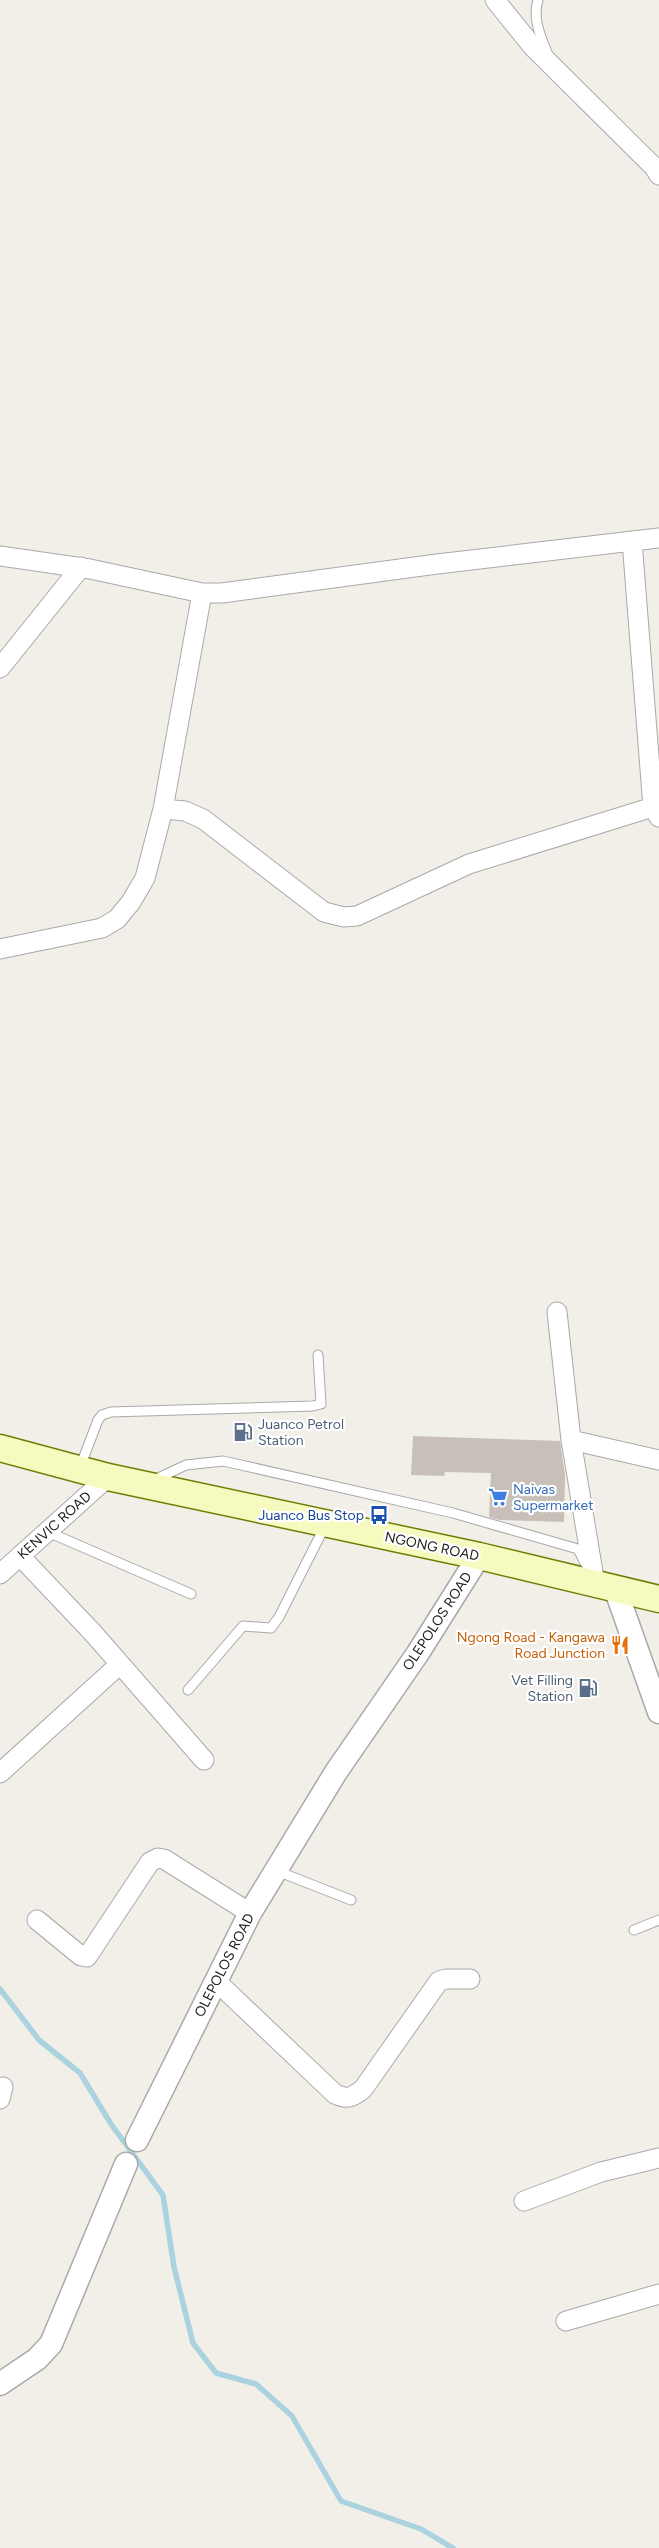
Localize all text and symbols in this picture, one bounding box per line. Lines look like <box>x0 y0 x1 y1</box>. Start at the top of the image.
place label: Juanco Petrol Station <box>258 1416 344 1449</box>
fuel station icon: Juanco Petrol Station <box>232 1421 254 1443</box>
place label: Naivas Supermarket <box>513 1481 593 1514</box>
supermarket icon: Naivas Supermarket <box>487 1486 509 1508</box>
street label: KENVIC ROAD <box>14 1488 95 1563</box>
bus stop icon: Juanco Bus Stop <box>368 1504 390 1526</box>
place label: Juanco Bus Stop <box>258 1507 364 1524</box>
street label: NGONG ROAD <box>383 1528 481 1565</box>
street label: OLEPOLOS ROAD <box>399 1569 476 1674</box>
place label: Ngong Road - Kangawa Road Junction <box>457 1629 605 1662</box>
restaurant icon: Ngong Road - Kangawa Road Junction <box>609 1634 631 1656</box>
place label: Vet Filling Station <box>511 1672 573 1705</box>
fuel station icon: Vet Filling Station <box>577 1677 599 1699</box>
street label: OLEPOLOS ROAD <box>191 1911 258 2020</box>

